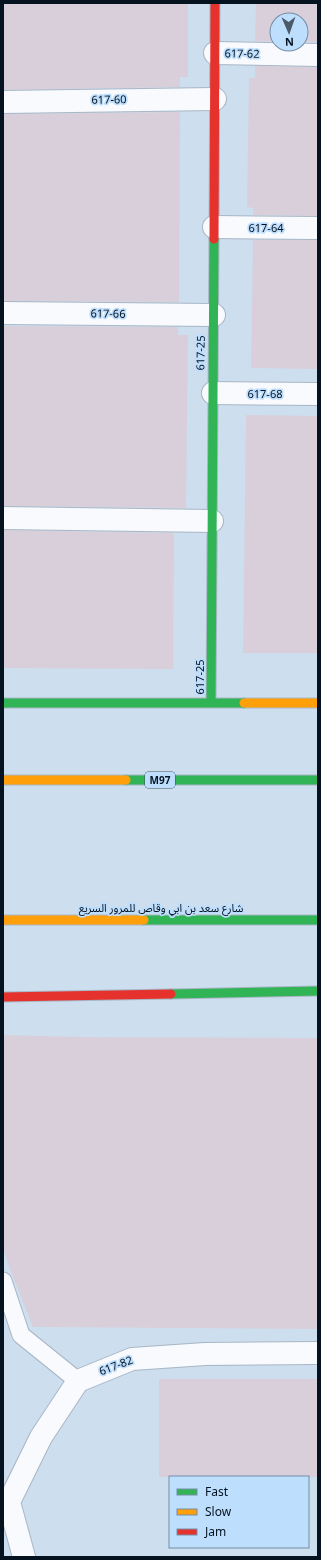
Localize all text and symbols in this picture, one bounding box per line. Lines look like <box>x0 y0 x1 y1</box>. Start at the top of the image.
north arrow <box>269 12 309 52</box>
text: N <box>284 30 294 53</box>
street label: 617-62 <box>224 42 260 66</box>
street label: 617-60 <box>91 88 127 112</box>
street label: 617-64 <box>248 217 284 240</box>
street label: 617-66 <box>90 302 126 326</box>
street label: 617-25 <box>189 335 213 371</box>
street label: 617-68 <box>247 383 283 406</box>
street label: 617-25 <box>189 659 212 695</box>
road number: M97 <box>145 772 175 788</box>
street label: شارع سعد بن ابي وقاص للمرور السريع <box>79 897 244 920</box>
street label: 617-82 <box>96 1349 136 1383</box>
legend <box>169 1476 309 1548</box>
text: Fast <box>205 1480 229 1505</box>
text: Slow <box>205 1500 232 1525</box>
text: Jam <box>204 1520 226 1545</box>

